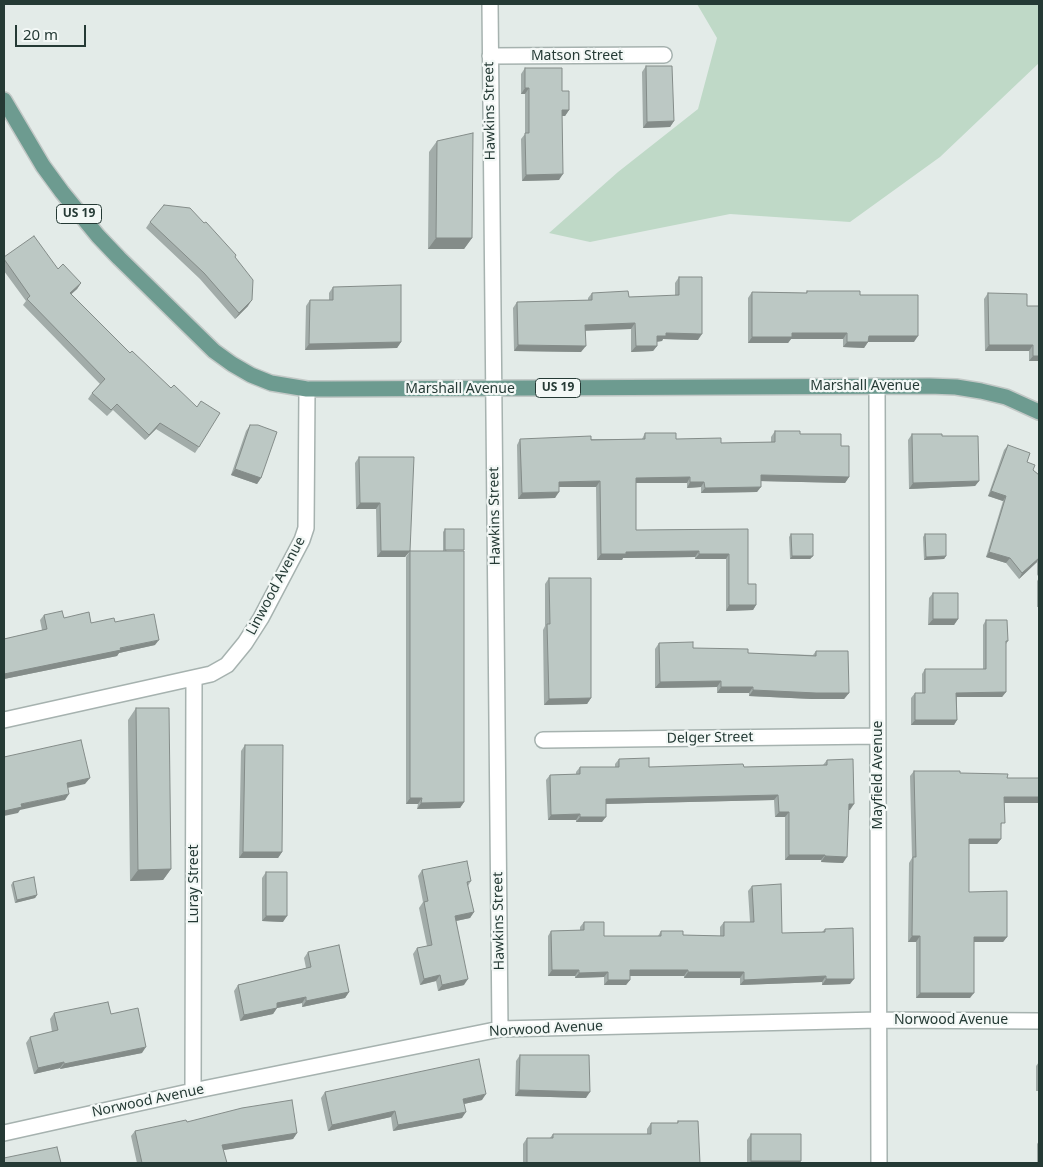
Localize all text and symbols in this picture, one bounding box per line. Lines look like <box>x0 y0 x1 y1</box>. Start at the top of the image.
scale bar <box>18 15 89 47</box>
text: 20 m <box>23 24 58 44</box>
street label: Matson Street <box>531 48 623 64</box>
street label: Hawkins Street <box>481 62 499 160</box>
road number: US 19 <box>56 204 102 223</box>
road number: US 19 <box>536 378 580 398</box>
street label: Marshall Avenue <box>810 378 920 394</box>
street label: Marshall Avenue <box>405 381 515 397</box>
street label: Hawkins Street <box>486 467 504 565</box>
street label: Linwood Avenue <box>243 534 309 638</box>
street label: Mayfield Avenue <box>870 720 886 830</box>
street label: Delger Street <box>666 729 754 747</box>
street label: Luray Street <box>186 844 202 924</box>
street label: Hawkins Street <box>490 872 508 970</box>
street label: Norwood Avenue <box>894 1012 1008 1028</box>
street label: Norwood Avenue <box>489 1018 603 1040</box>
street label: Norwood Avenue <box>90 1081 206 1121</box>

